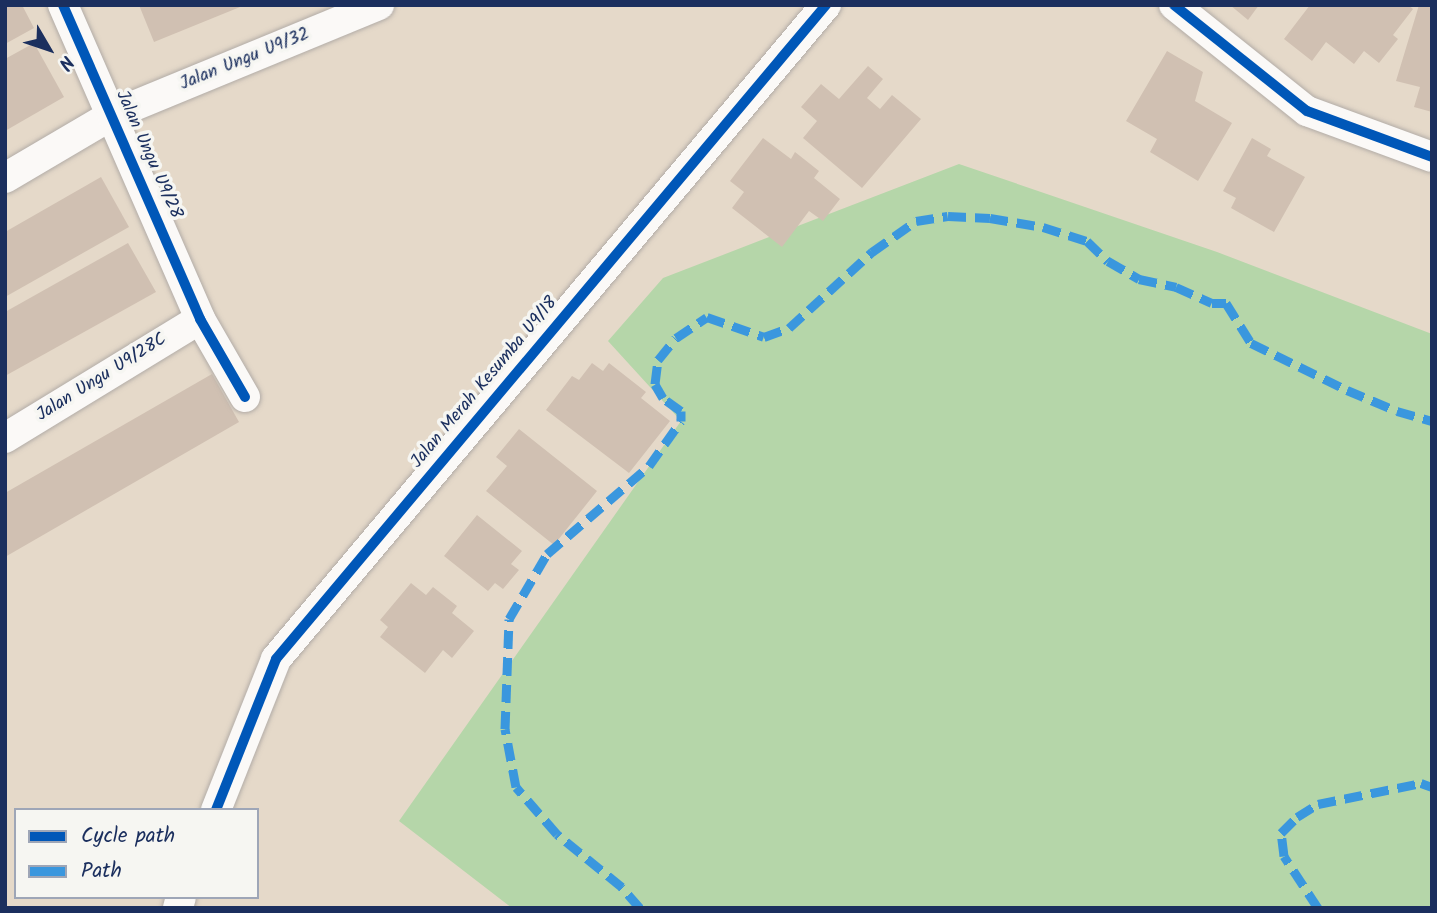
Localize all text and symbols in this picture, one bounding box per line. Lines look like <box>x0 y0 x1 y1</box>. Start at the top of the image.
north arrow <box>14 14 84 84</box>
street label: Jalan Ungu U9/32 <box>177 24 313 96</box>
text: N <box>50 48 81 76</box>
street label: Jalan Ungu U9/28 <box>110 87 186 223</box>
street label: Jalan Merah Kesumba U9/18 <box>407 293 563 473</box>
street label: Jalan Ungu U9/28C <box>33 329 171 427</box>
legend <box>14 808 259 899</box>
text: Cycle path <box>81 820 175 853</box>
text: Path <box>81 855 122 888</box>

